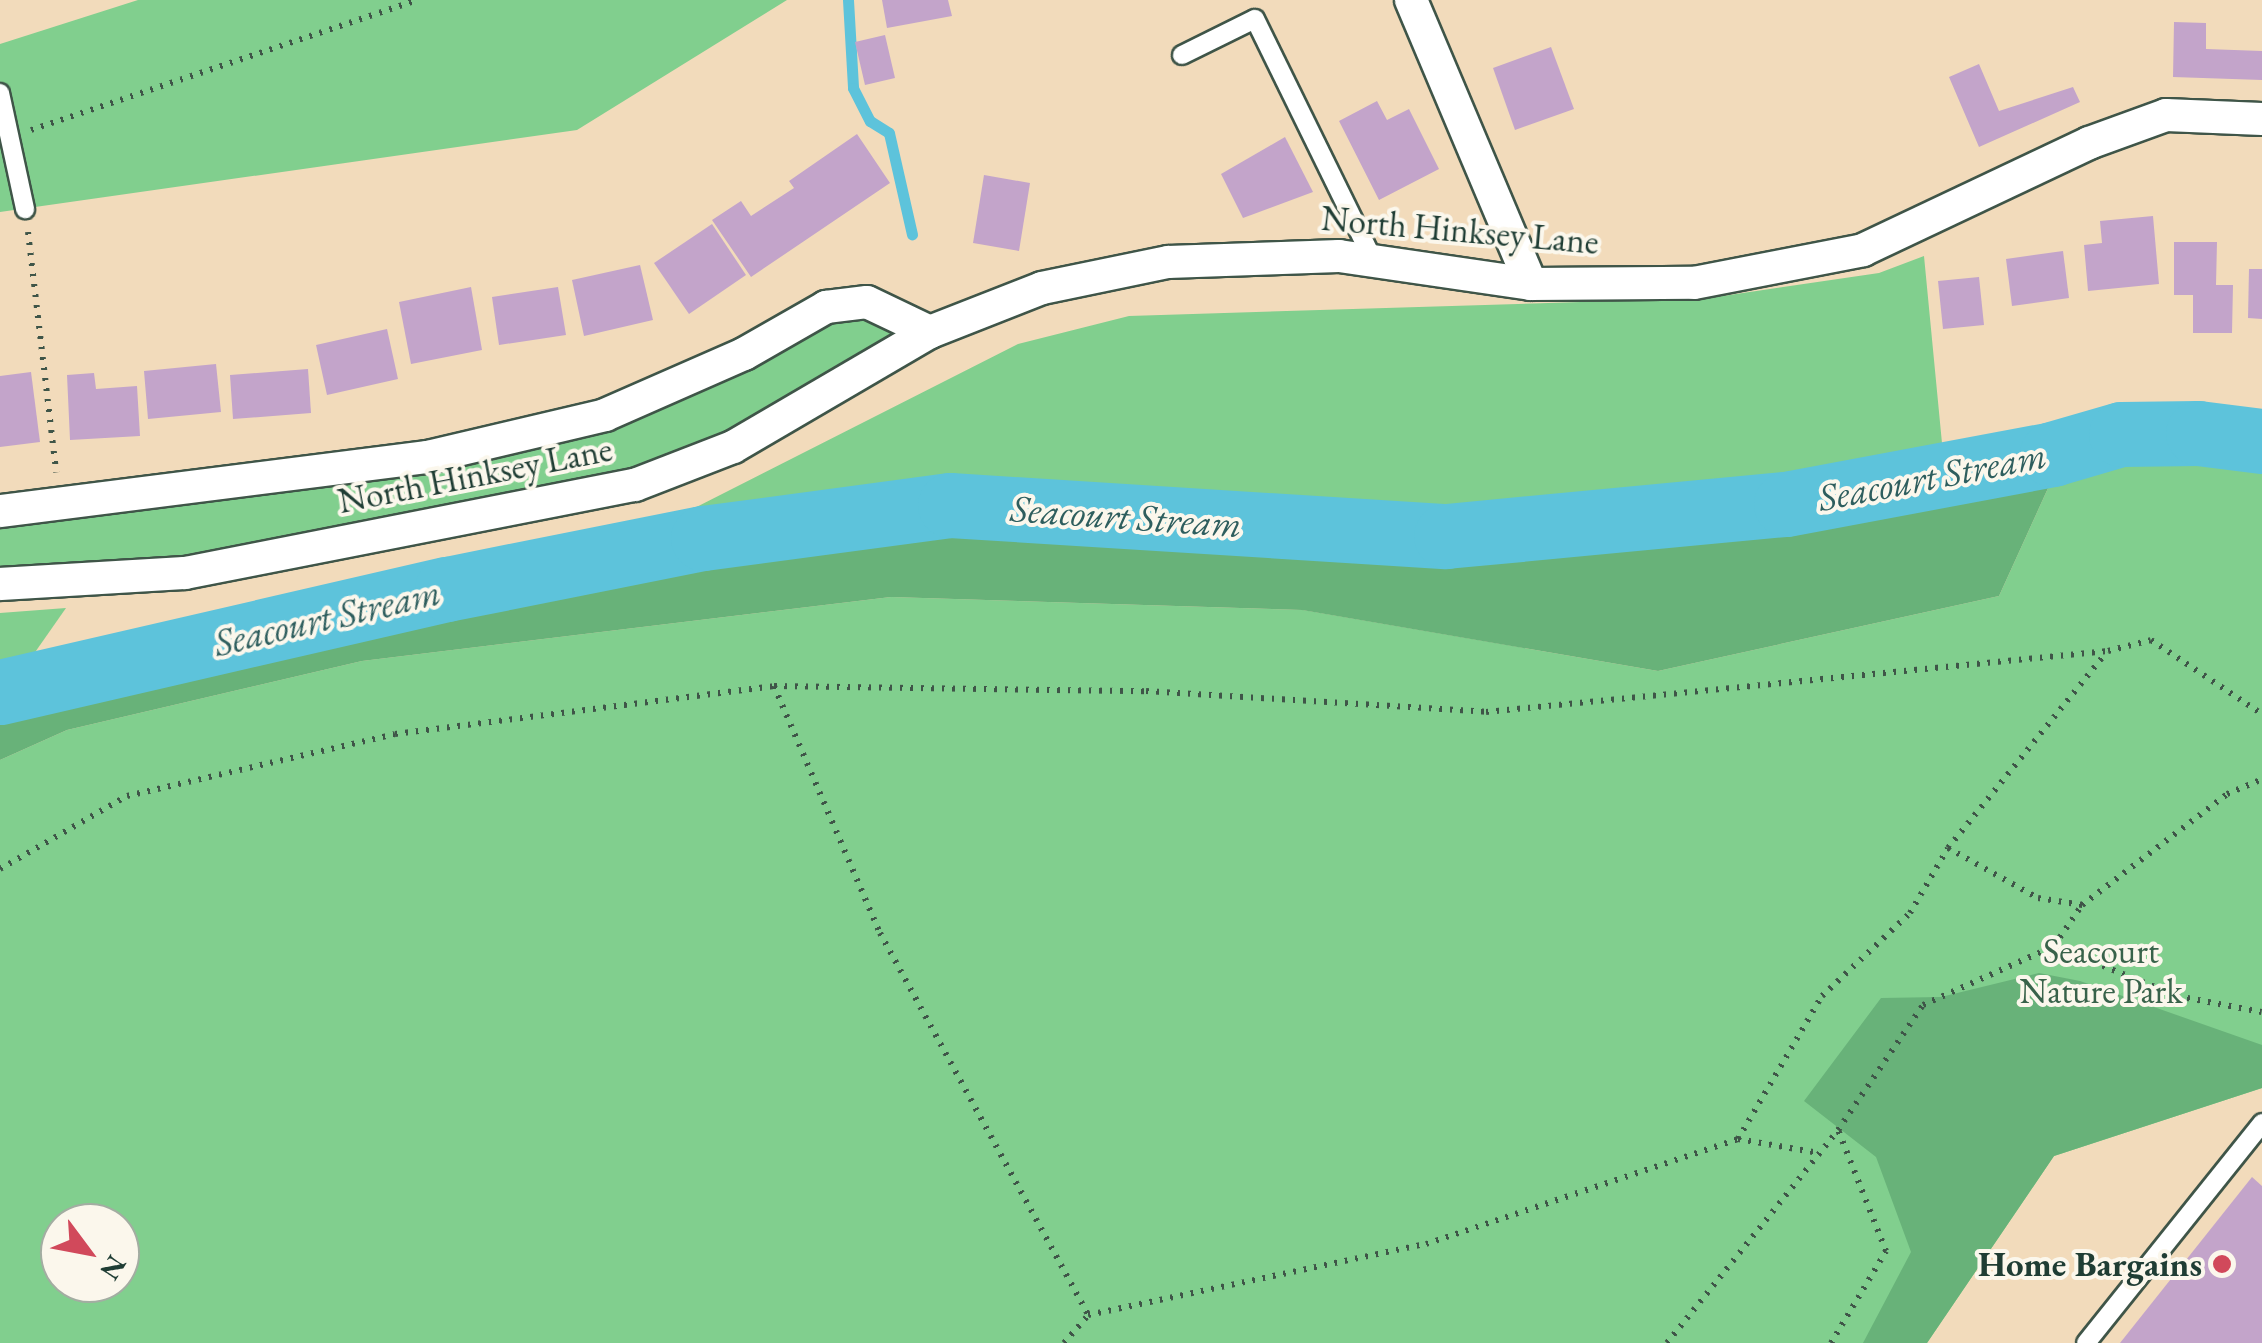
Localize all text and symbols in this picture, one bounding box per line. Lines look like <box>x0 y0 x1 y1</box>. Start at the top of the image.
street label: North Hinksey Lane <box>1320 197 1600 263</box>
street label: North Hinksey Lane <box>334 428 616 522</box>
water label: Seacourt Stream <box>1814 432 2050 520</box>
water label: Seacourt Stream <box>1009 485 1243 547</box>
water label: Seacourt Stream <box>209 569 445 665</box>
park label: Seacourt Nature Park <box>2019 930 2183 1012</box>
north arrow <box>40 1203 140 1303</box>
place label: Home Bargains <box>1978 1243 2202 1285</box>
text: N <box>92 1249 135 1287</box>
marker: Home Bargains <box>2211 1253 2233 1275</box>

